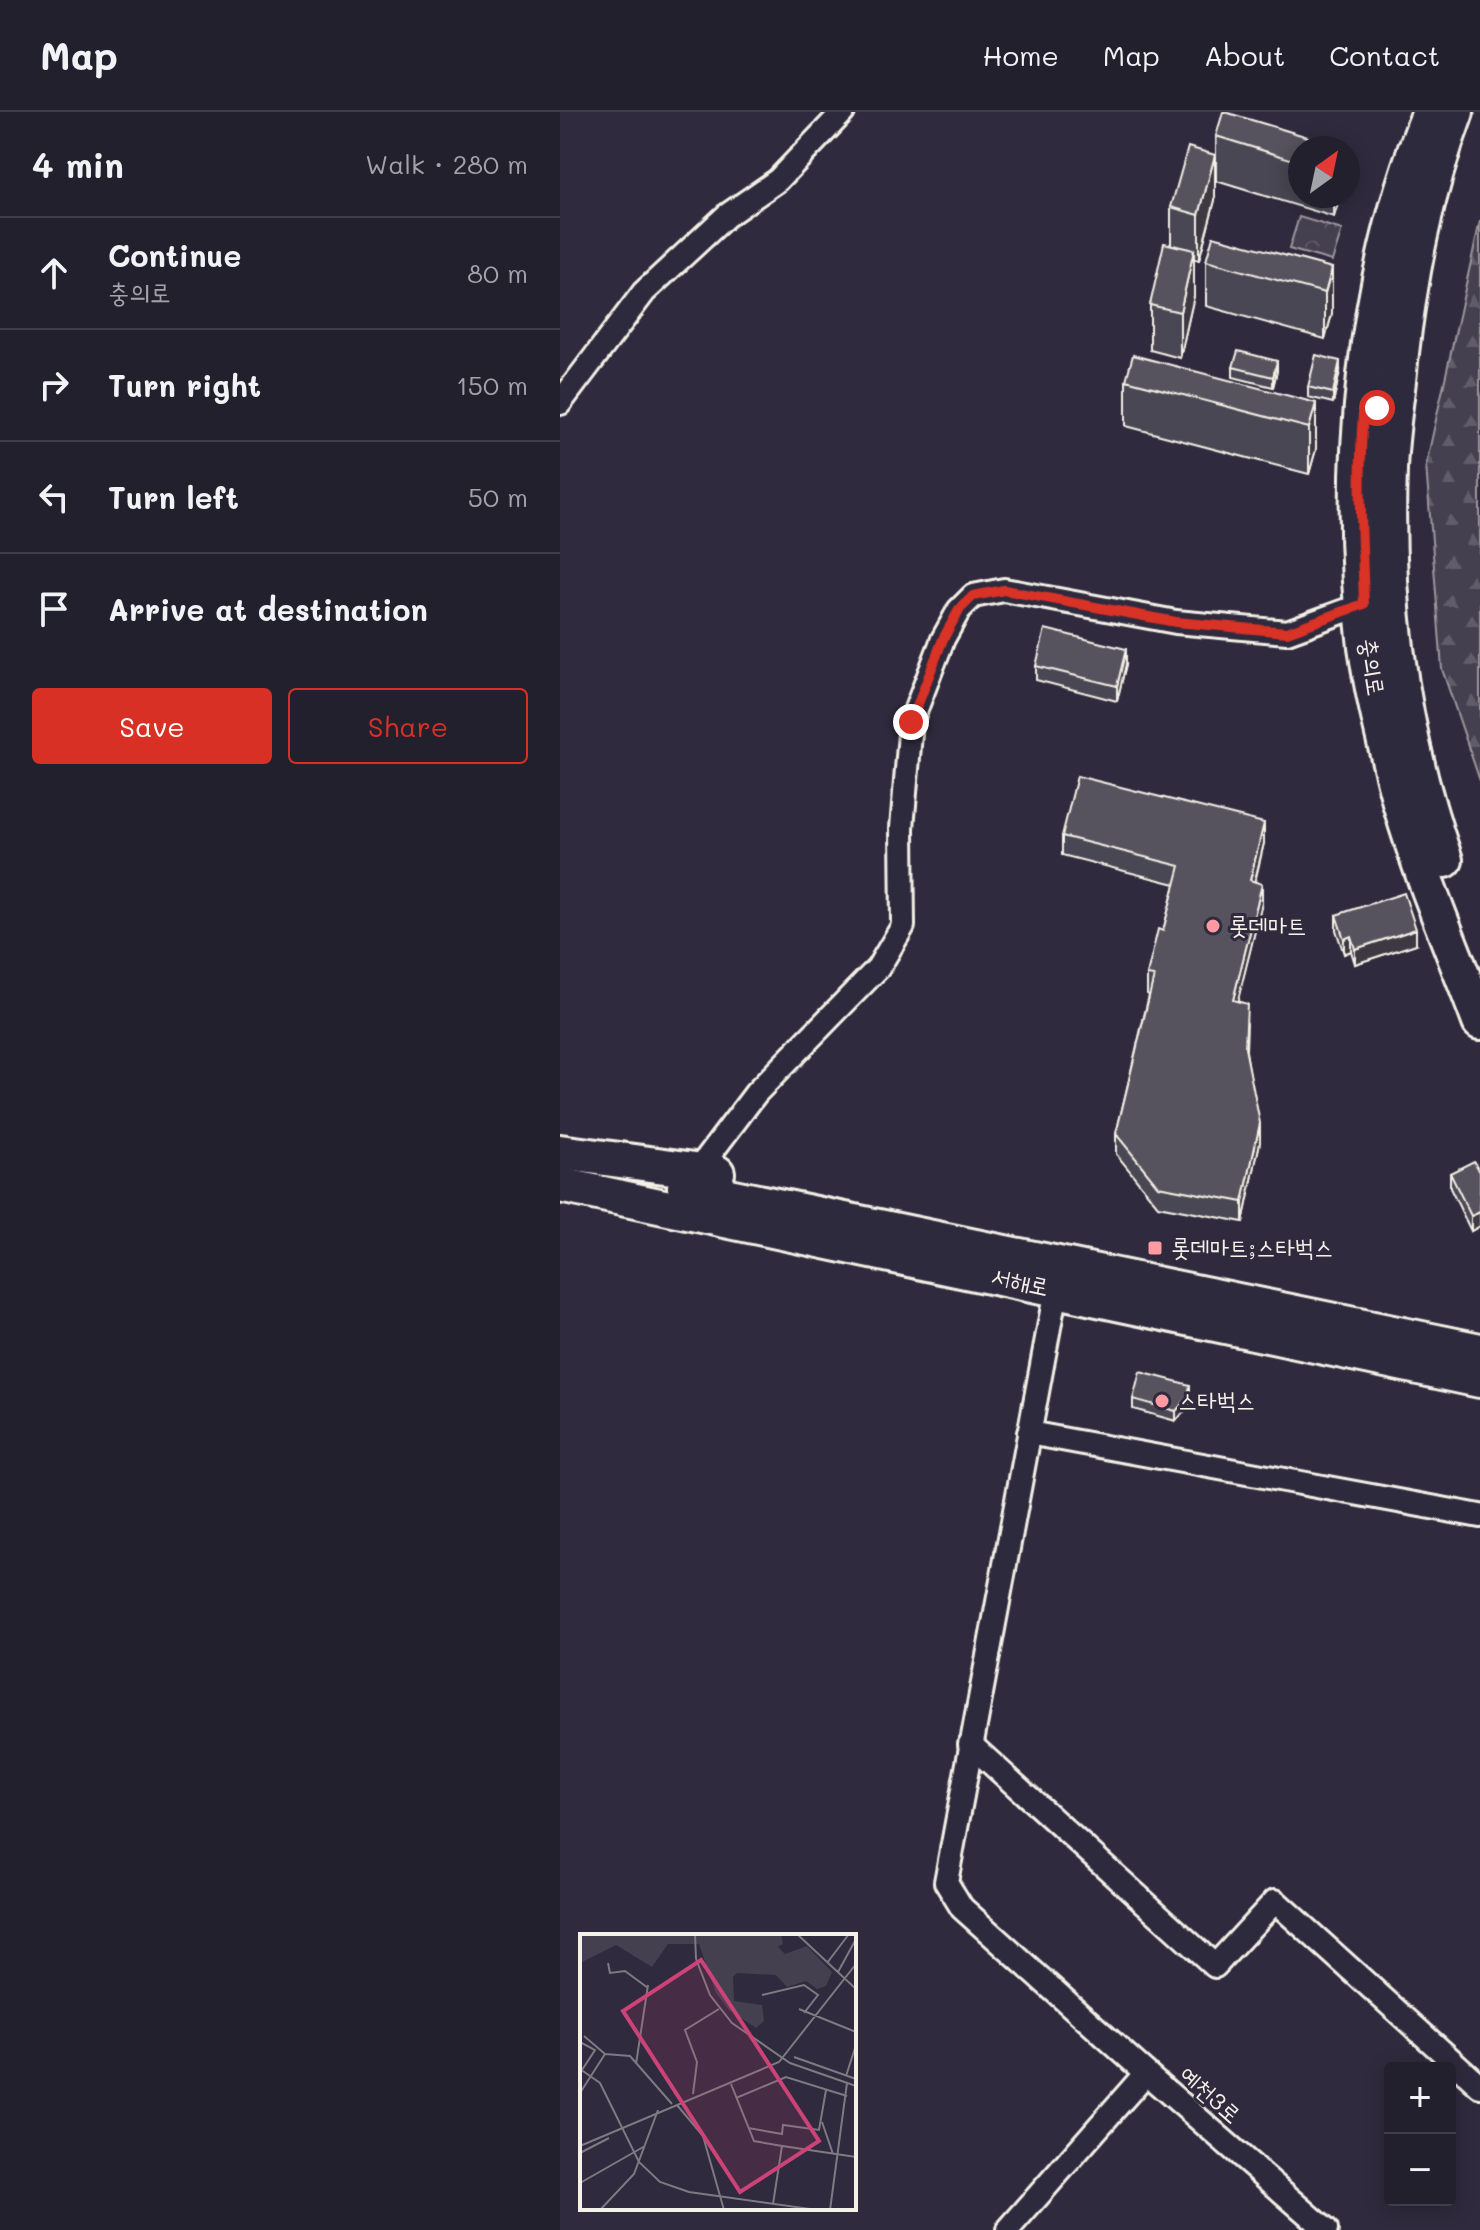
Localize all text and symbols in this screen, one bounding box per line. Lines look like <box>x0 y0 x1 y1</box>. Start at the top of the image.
text: Map <box>40 30 118 80</box>
text: Home <box>983 37 1059 73</box>
text: Map <box>1103 37 1160 73</box>
text: About <box>1204 37 1285 73</box>
text: Contact <box>1329 37 1440 73</box>
north arrow <box>1288 136 1360 208</box>
text: 4 min <box>32 142 124 187</box>
text: Walk · 280 m <box>365 147 528 181</box>
text: Continue <box>108 235 241 275</box>
icon: ahead <box>32 251 76 295</box>
text: 80 m <box>467 256 528 290</box>
text: 충의로 <box>108 275 171 309</box>
icon: right <box>32 363 76 407</box>
text: Turn right <box>108 365 261 405</box>
text: 150 m <box>456 368 528 402</box>
route start <box>1359 390 1395 426</box>
icon: left <box>32 475 76 519</box>
text: Turn left <box>108 477 239 517</box>
text: 50 m <box>468 480 528 514</box>
icon: arrive <box>32 587 76 631</box>
text: Arrive at destination <box>108 589 428 629</box>
street label: 충의로 <box>1354 636 1393 698</box>
button: Save <box>32 688 272 764</box>
button: Share <box>288 688 528 764</box>
route end <box>893 704 929 740</box>
place label: 롯데마트 <box>1229 909 1306 940</box>
marker: 롯데마트 <box>1204 917 1222 935</box>
place label: 롯데마트;스타벅스 <box>1171 1231 1333 1262</box>
marker: 롯데마트;스타벅스 <box>1146 1239 1164 1257</box>
street label: 서해로 <box>989 1259 1052 1302</box>
place label: 스타벅스 <box>1178 1384 1255 1415</box>
marker: 스타벅스 <box>1153 1392 1171 1410</box>
inset map <box>580 1934 856 2210</box>
street label: 예천3로 <box>1174 2059 1248 2129</box>
map controls <box>1384 2062 1456 2206</box>
button: + <box>1384 2062 1456 2134</box>
button: − <box>1384 2134 1456 2206</box>

